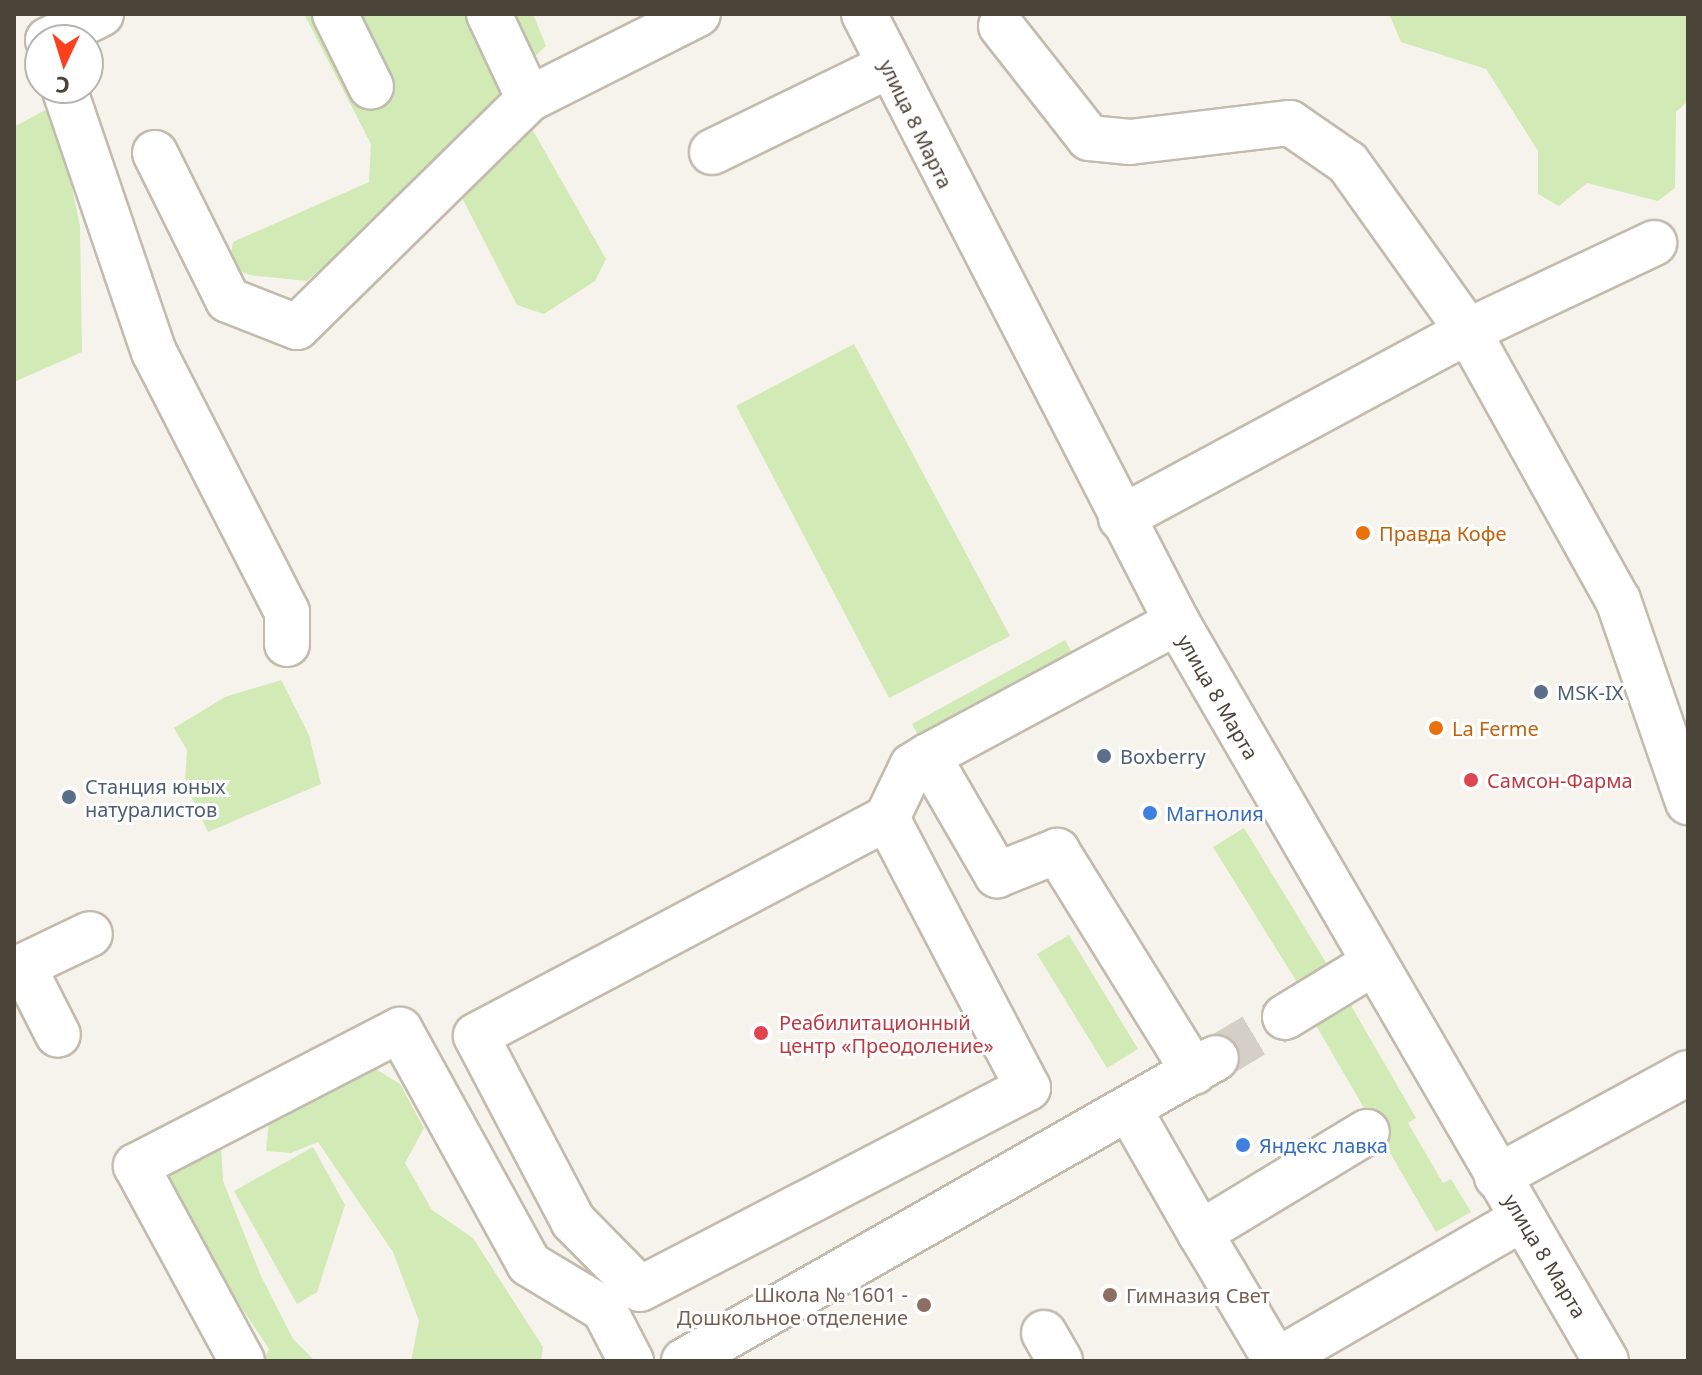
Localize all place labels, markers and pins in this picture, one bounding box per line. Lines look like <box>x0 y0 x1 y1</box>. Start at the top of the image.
place label: Правда Кофе <box>1379 521 1506 545</box>
marker: Правда Кофе <box>1354 524 1372 542</box>
place label: MSK-IX <box>1557 680 1623 704</box>
marker: MSK-IX <box>1532 683 1550 701</box>
place label: La Ferme <box>1452 716 1539 740</box>
marker: La Ferme <box>1427 719 1445 737</box>
place label: Boxberry <box>1120 744 1206 768</box>
marker: Boxberry <box>1095 747 1113 765</box>
place label: Самсон-Фарма <box>1487 768 1633 792</box>
marker: Самсон-Фарма <box>1462 771 1480 789</box>
place label: Станция юных натуралистов <box>85 774 226 821</box>
marker: Станция юных натуралистов <box>60 788 78 806</box>
place label: Магнолия <box>1166 801 1264 825</box>
marker: Магнолия <box>1141 804 1159 822</box>
place label: Реабилитационный центр «Преодоление» <box>779 1010 994 1057</box>
marker: Реабилитационный центр «Преодоление» <box>750 1022 772 1044</box>
place label: Яндекс лавка <box>1259 1133 1388 1157</box>
marker: Яндекс лавка <box>1234 1136 1252 1154</box>
place label: Школа № 1601 - Дошкольное отделение <box>677 1282 908 1329</box>
place label: Гимназия Свет <box>1126 1283 1270 1307</box>
marker: Гимназия Свет <box>1101 1286 1119 1304</box>
marker: Школа № 1601 - Дошкольное отделение <box>915 1296 933 1314</box>

